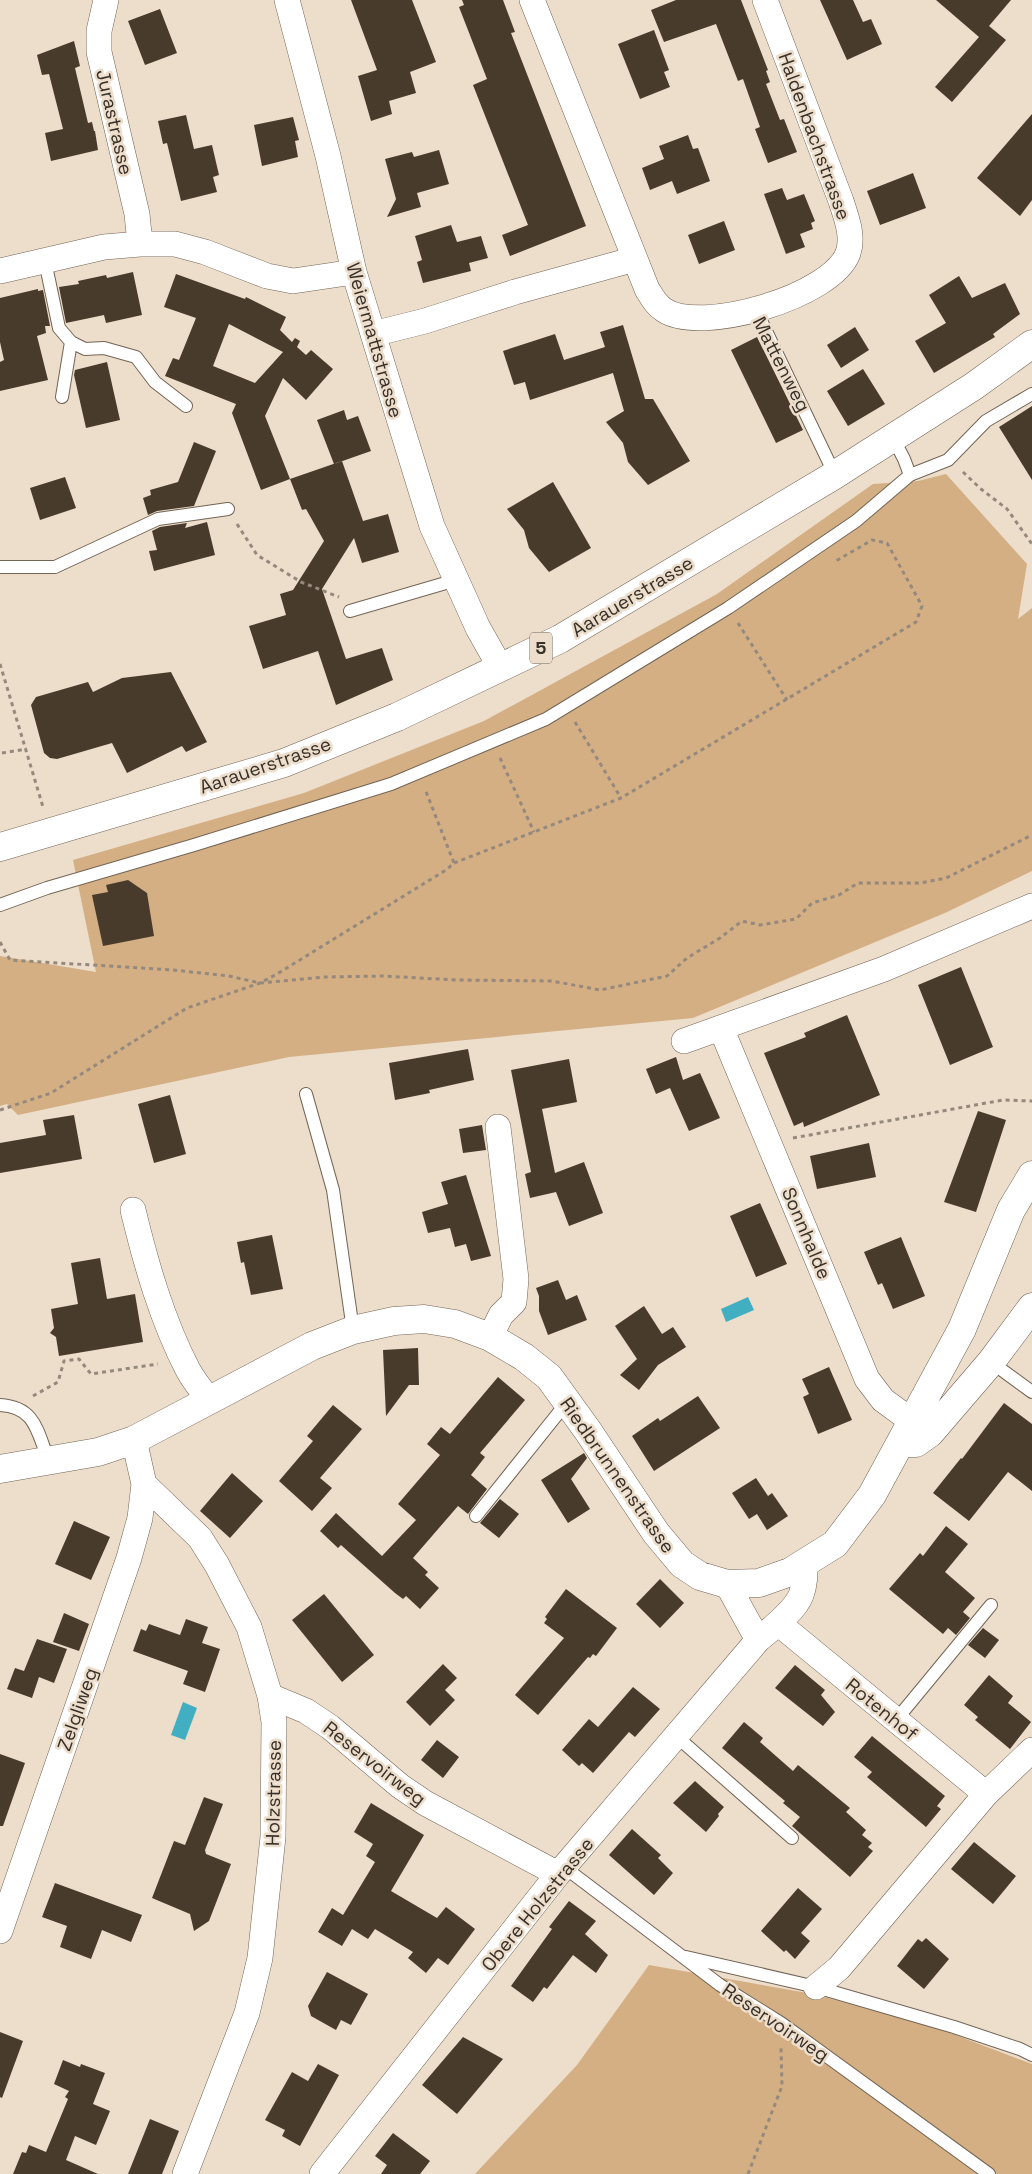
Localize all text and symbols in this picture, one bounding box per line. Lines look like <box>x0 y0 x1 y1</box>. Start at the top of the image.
street label: Haldenbachstrasse <box>773 49 856 223</box>
street label: Jurastrasse <box>90 67 139 177</box>
street label: Weiermattstrasse <box>340 260 409 421</box>
street label: Mattenweg <box>747 312 816 416</box>
street label: Aarauerstrasse <box>567 550 698 643</box>
road number: 5 <box>530 632 552 664</box>
street label: Aarauerstrasse <box>196 731 334 800</box>
street label: Sonnhalde <box>776 1183 837 1283</box>
street label: Riedbrunnenstrasse <box>554 1392 681 1558</box>
street label: Zelgliweg <box>52 1664 103 1754</box>
street label: Rotenhof <box>840 1673 923 1746</box>
street label: Reservoirweg <box>318 1716 431 1811</box>
street label: Holzstrasse <box>260 1740 287 1846</box>
street label: Obere Holzstrasse <box>476 1832 599 1976</box>
street label: Reservoirweg <box>718 1978 834 2067</box>

